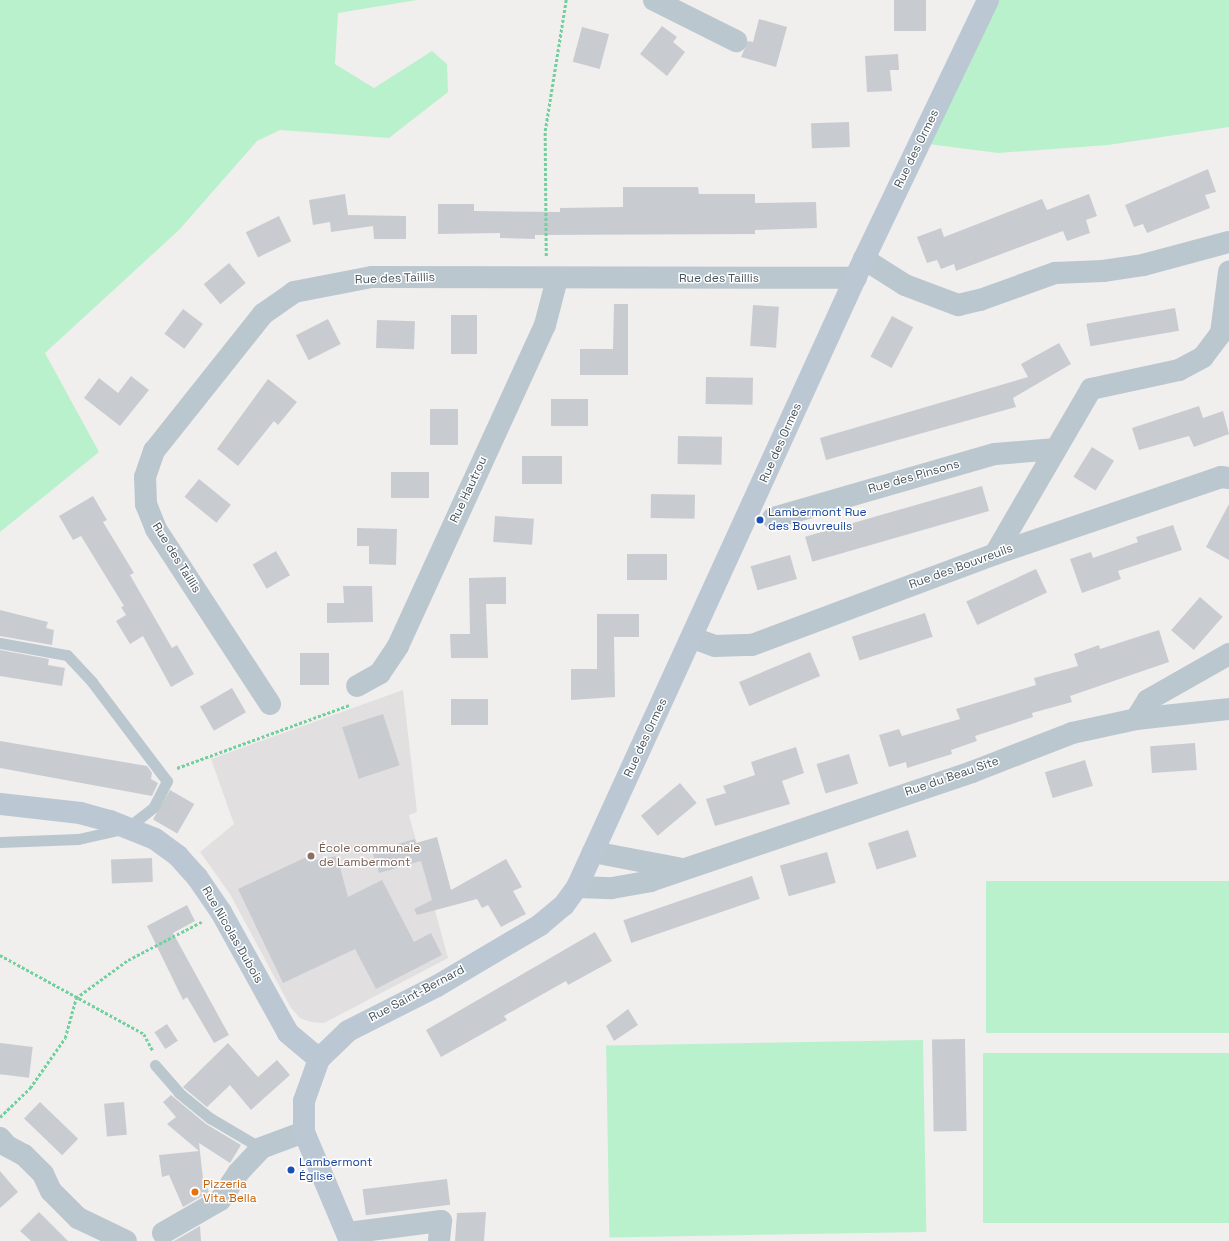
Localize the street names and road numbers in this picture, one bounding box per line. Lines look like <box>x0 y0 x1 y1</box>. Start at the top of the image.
street label: Rue des Ormes <box>892 107 942 191</box>
street label: Rue des Taillis <box>355 270 435 288</box>
street label: Rue des Taillis <box>679 272 759 286</box>
street label: Rue des Ormes <box>757 401 805 485</box>
street label: Rue Hautrou <box>447 454 491 526</box>
street label: Rue des Pinsons <box>867 457 961 497</box>
street label: Rue des Taillis <box>149 520 203 596</box>
street label: Rue des Bouvreuils <box>907 542 1015 592</box>
street label: Rue des Ormes <box>621 696 671 780</box>
street label: Rue du Beau Site <box>903 754 1001 800</box>
street label: Rue Nicolas Dubois <box>198 884 266 986</box>
street label: Rue Saint-Bernard <box>367 963 467 1025</box>

